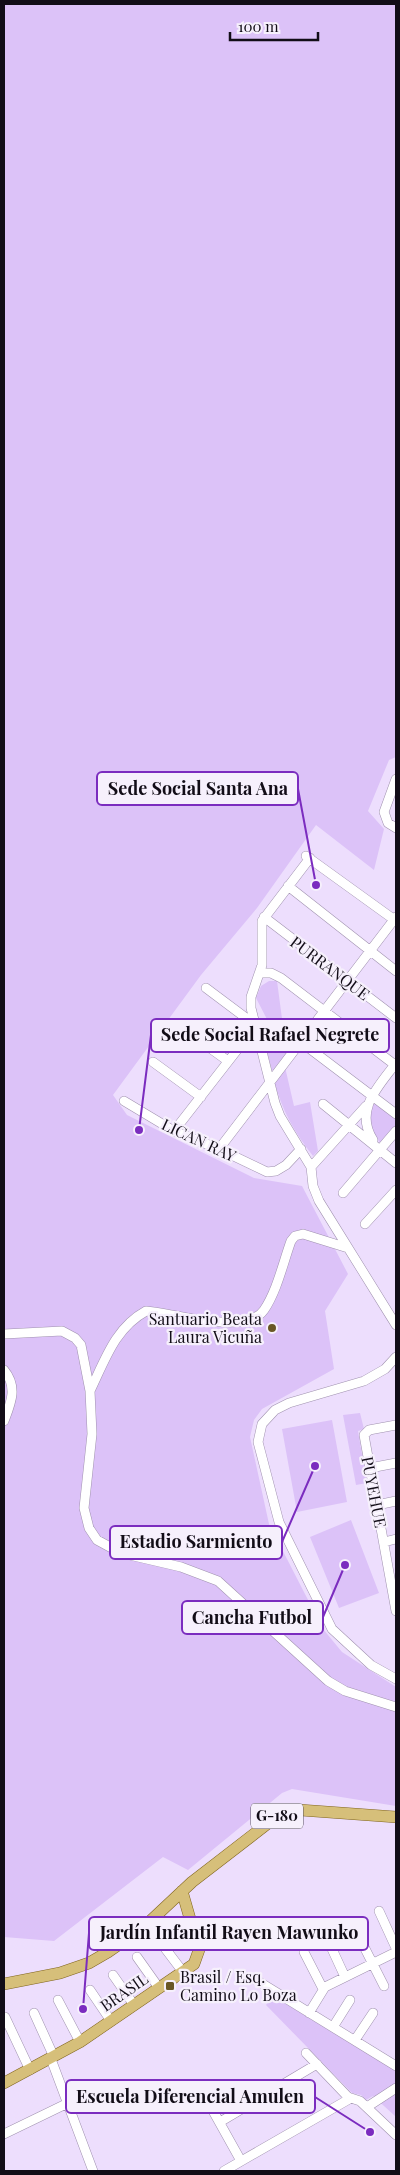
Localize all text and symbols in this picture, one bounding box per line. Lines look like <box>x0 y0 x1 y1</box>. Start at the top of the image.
scale bar <box>230 10 318 42</box>
text: 100 m <box>238 16 279 36</box>
callout: Sede Social Santa Ana <box>97 772 298 805</box>
text: Sede Social Santa Ana <box>108 776 289 800</box>
street label: PURRANQUE <box>286 931 374 1004</box>
callout: Sede Social Rafael Negrete <box>151 1019 389 1052</box>
text: Sede Social Rafael Negrete <box>161 1022 379 1046</box>
street label: LICAN RAY <box>159 1113 240 1166</box>
place label: Santuario Beata Laura Vicuña <box>149 1308 262 1347</box>
marker: Santuario Beata Laura Vicuña <box>266 1322 278 1334</box>
street label: PUYEHUE <box>357 1454 392 1529</box>
callout: Estadio Sarmiento <box>110 1526 282 1559</box>
text: Estadio Sarmiento <box>120 1529 272 1553</box>
callout: Cancha Futbol <box>182 1601 323 1634</box>
text: Cancha Futbol <box>192 1605 313 1629</box>
road number: G-180 <box>251 1804 303 1828</box>
callout: Jardín Infantil Rayen Mawunko <box>89 1917 368 1950</box>
text: Jardín Infantil Rayen Mawunko <box>99 1920 358 1944</box>
place label: Brasil / Esq. Camino Lo Boza <box>180 1966 297 2005</box>
street label: BRASIL <box>96 1968 152 2016</box>
marker: Brasil / Esq. Camino Lo Boza <box>164 1980 176 1992</box>
callout: Escuela Diferencial Amulen <box>66 2080 315 2113</box>
text: Escuela Diferencial Amulen <box>76 2084 304 2108</box>

